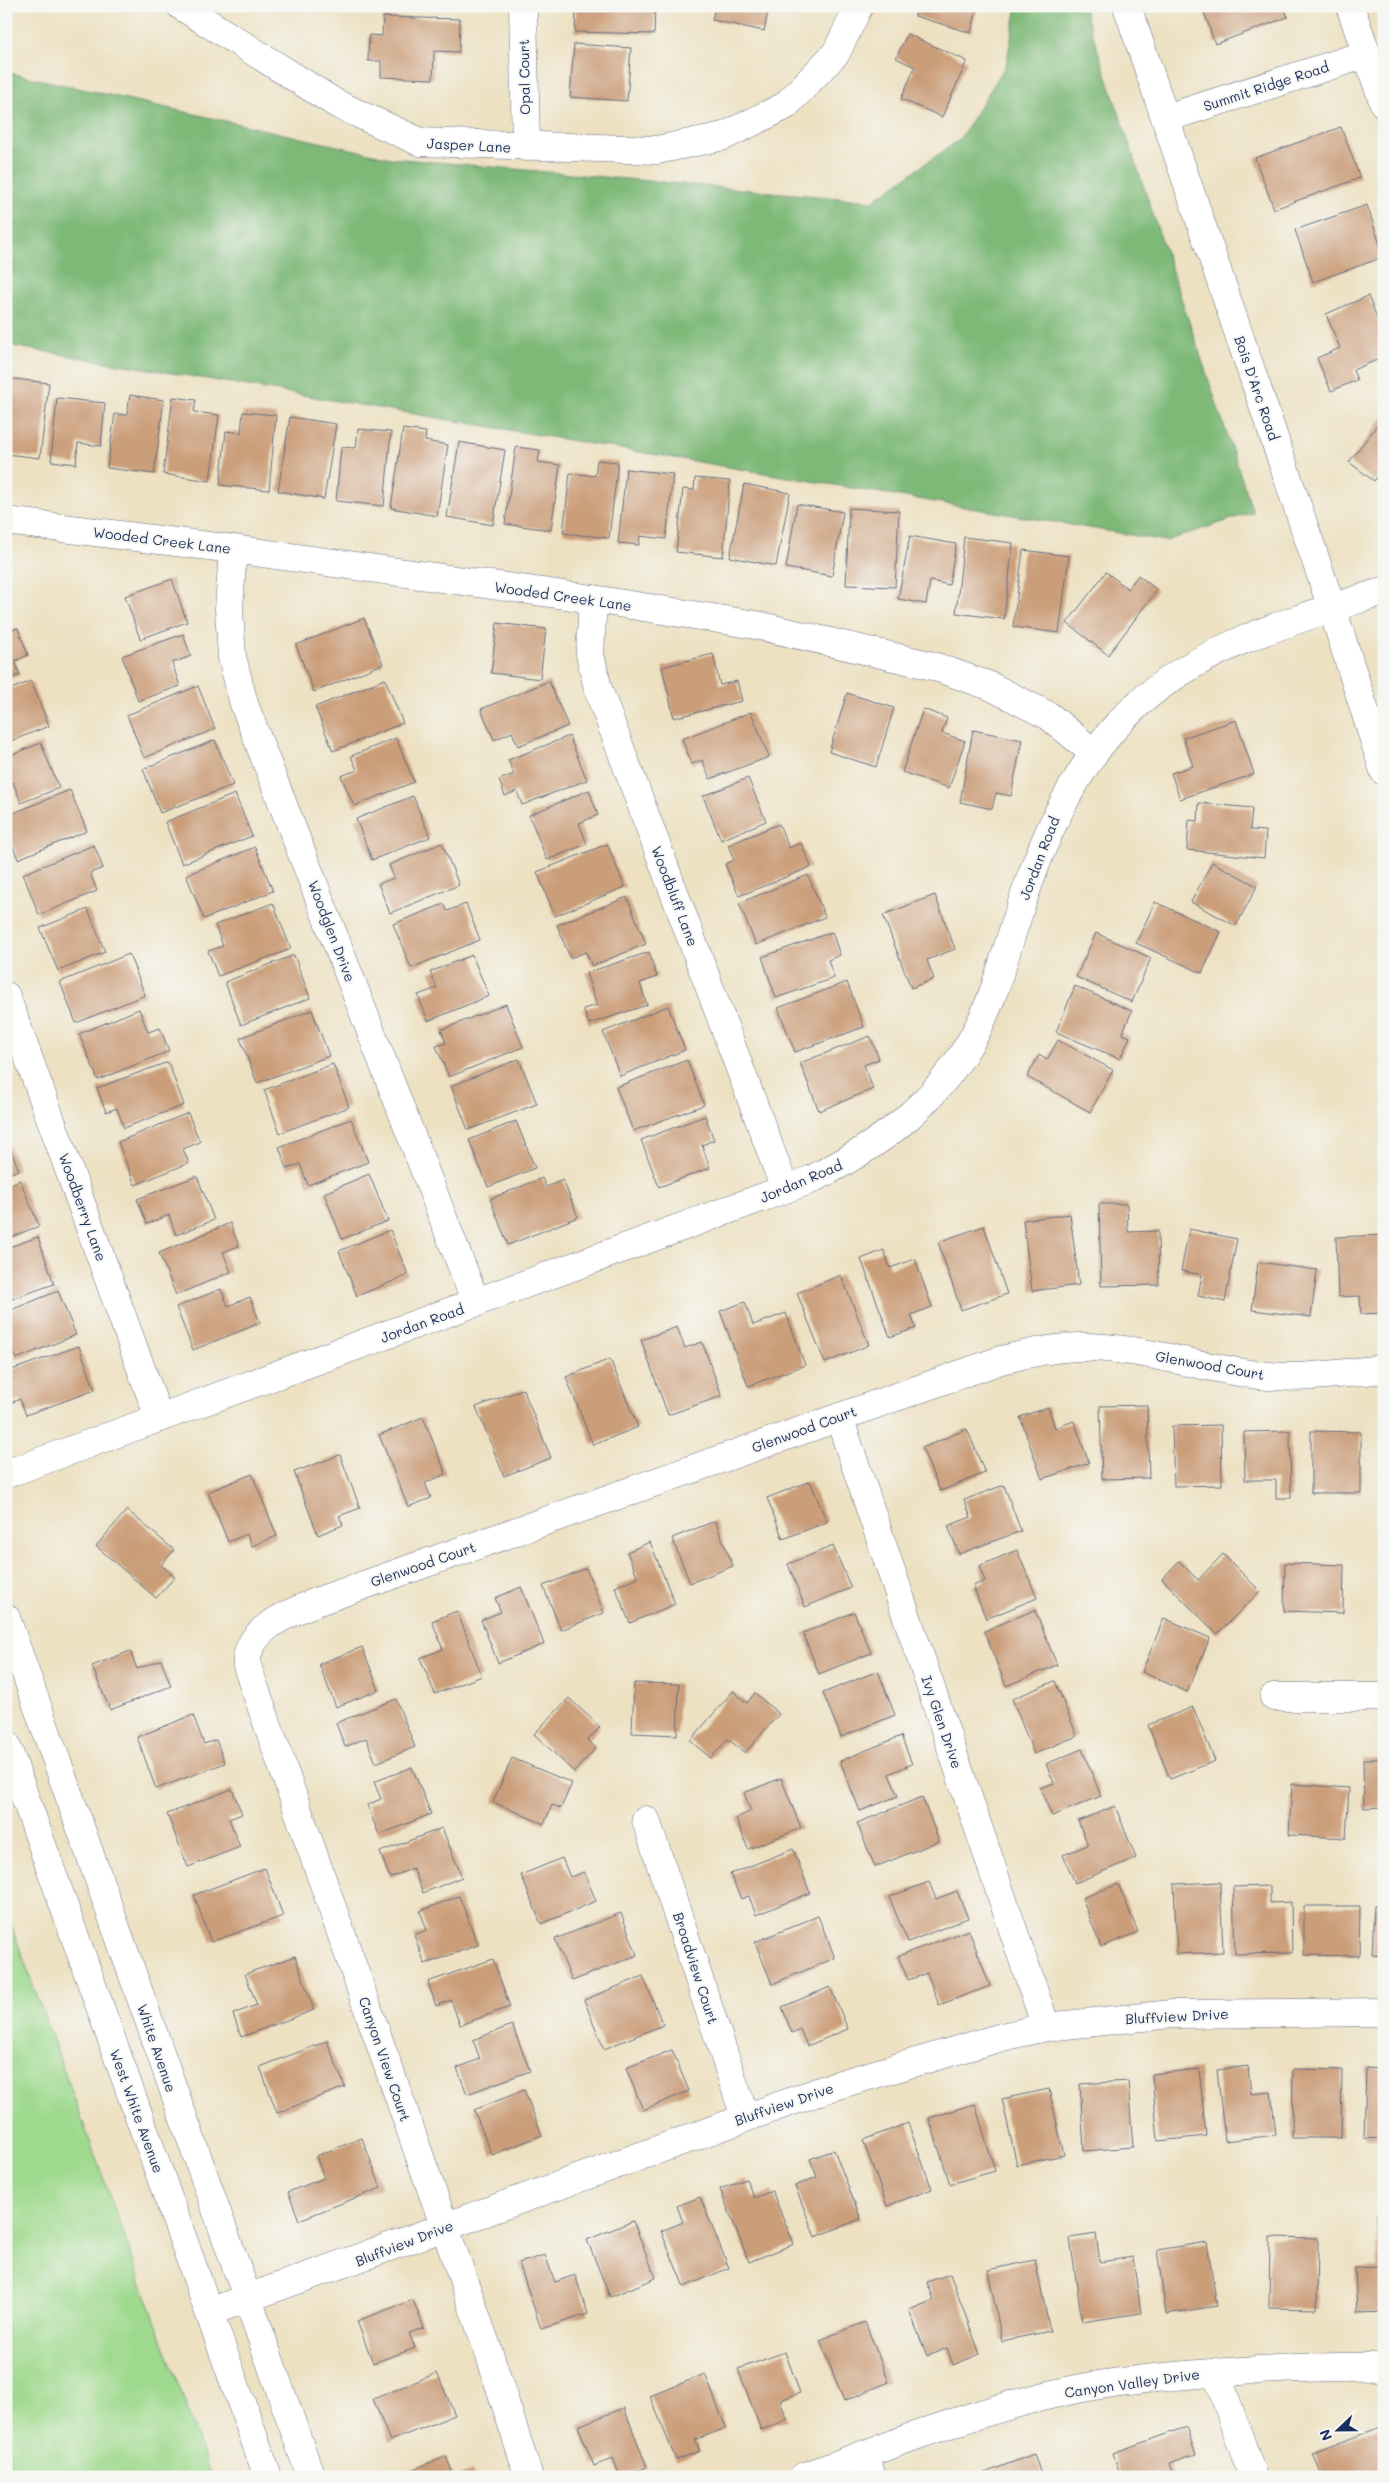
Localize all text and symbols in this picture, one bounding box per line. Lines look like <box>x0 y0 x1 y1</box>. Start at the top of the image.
street label: Opal Court <box>514 39 534 115</box>
street label: Summit Ridge Road <box>1201 57 1331 115</box>
street label: Jasper Lane <box>426 133 512 157</box>
street label: Bois D'Arc Road <box>1230 333 1284 443</box>
street label: Wooded Creek Lane <box>92 522 232 558</box>
street label: Wooded Creek Lane <box>493 577 633 615</box>
street label: Jordan Road <box>1014 814 1064 902</box>
street label: Woodbluff Lane <box>647 843 703 949</box>
street label: Woodglen Drive <box>304 878 360 984</box>
street label: Woodberry Lane <box>55 1150 111 1264</box>
street label: Jordan Road <box>757 1155 845 1207</box>
street label: Jordan Road <box>378 1299 467 1347</box>
street label: Glenwood Court <box>1154 1346 1266 1384</box>
street label: Glenwood Court <box>749 1401 859 1457</box>
street label: Glenwood Court <box>368 1537 478 1591</box>
street label: Ivy Glen Drive <box>917 1673 967 1771</box>
street label: Broadview Court <box>669 1910 723 2026</box>
street label: Canyon View Court <box>355 1994 415 2124</box>
street label: White Avenue <box>133 2001 181 2095</box>
street label: Bluffview Drive <box>1125 2004 1229 2028</box>
street label: West White Avenue <box>106 2046 168 2176</box>
street label: Bluffview Drive <box>732 2078 836 2130</box>
street label: Bluffview Drive <box>352 2216 456 2270</box>
street label: Canyon Valley Drive <box>1063 2364 1201 2402</box>
north arrow <box>1312 2406 1362 2456</box>
text: N <box>1315 2427 1336 2444</box>

